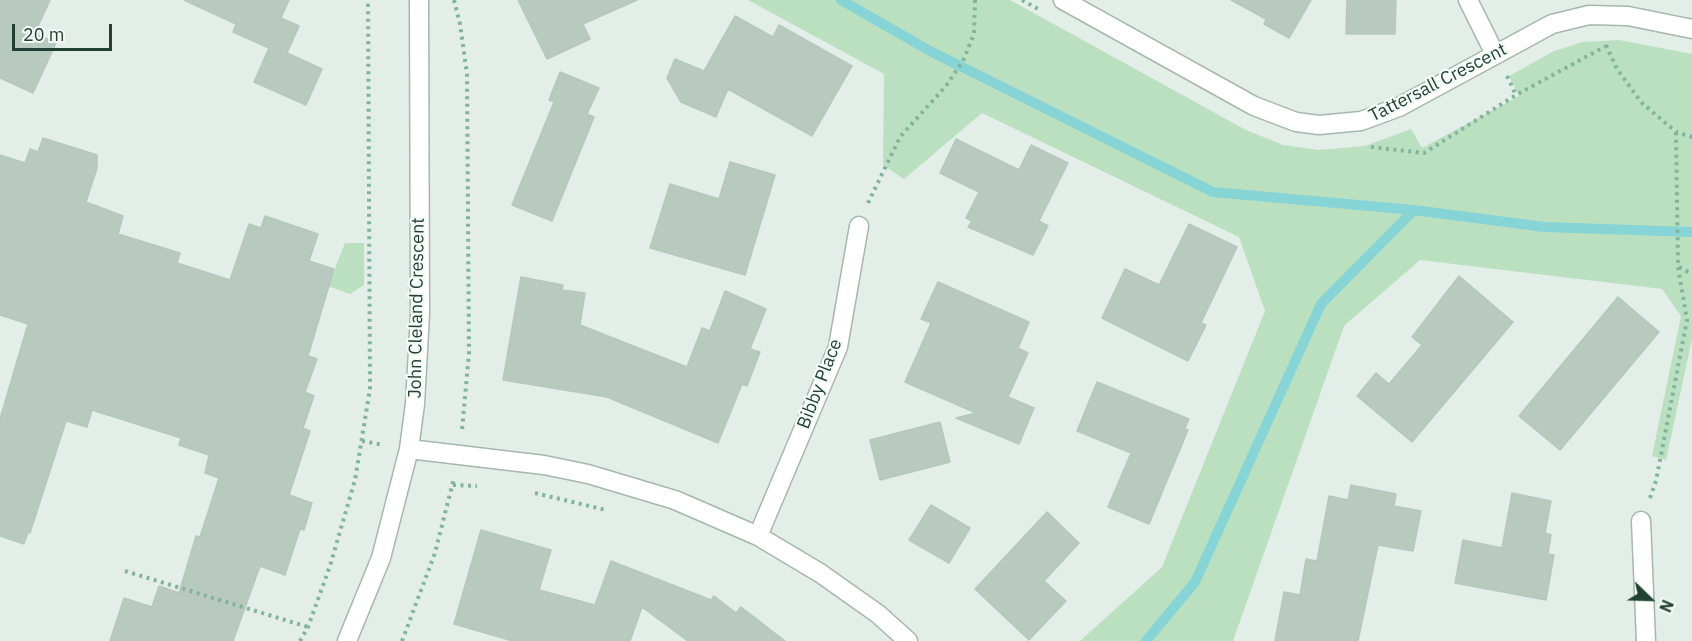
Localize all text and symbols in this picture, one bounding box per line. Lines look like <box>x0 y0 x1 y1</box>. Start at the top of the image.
scale bar <box>15 12 116 50</box>
text: 20 m <box>23 23 65 46</box>
street label: Tattersall Crescent <box>1366 39 1510 127</box>
street label: John Cleland Crescent <box>405 217 429 399</box>
street label: Bibby Place <box>793 336 847 432</box>
north arrow <box>1620 569 1680 629</box>
text: N <box>1655 597 1678 615</box>

